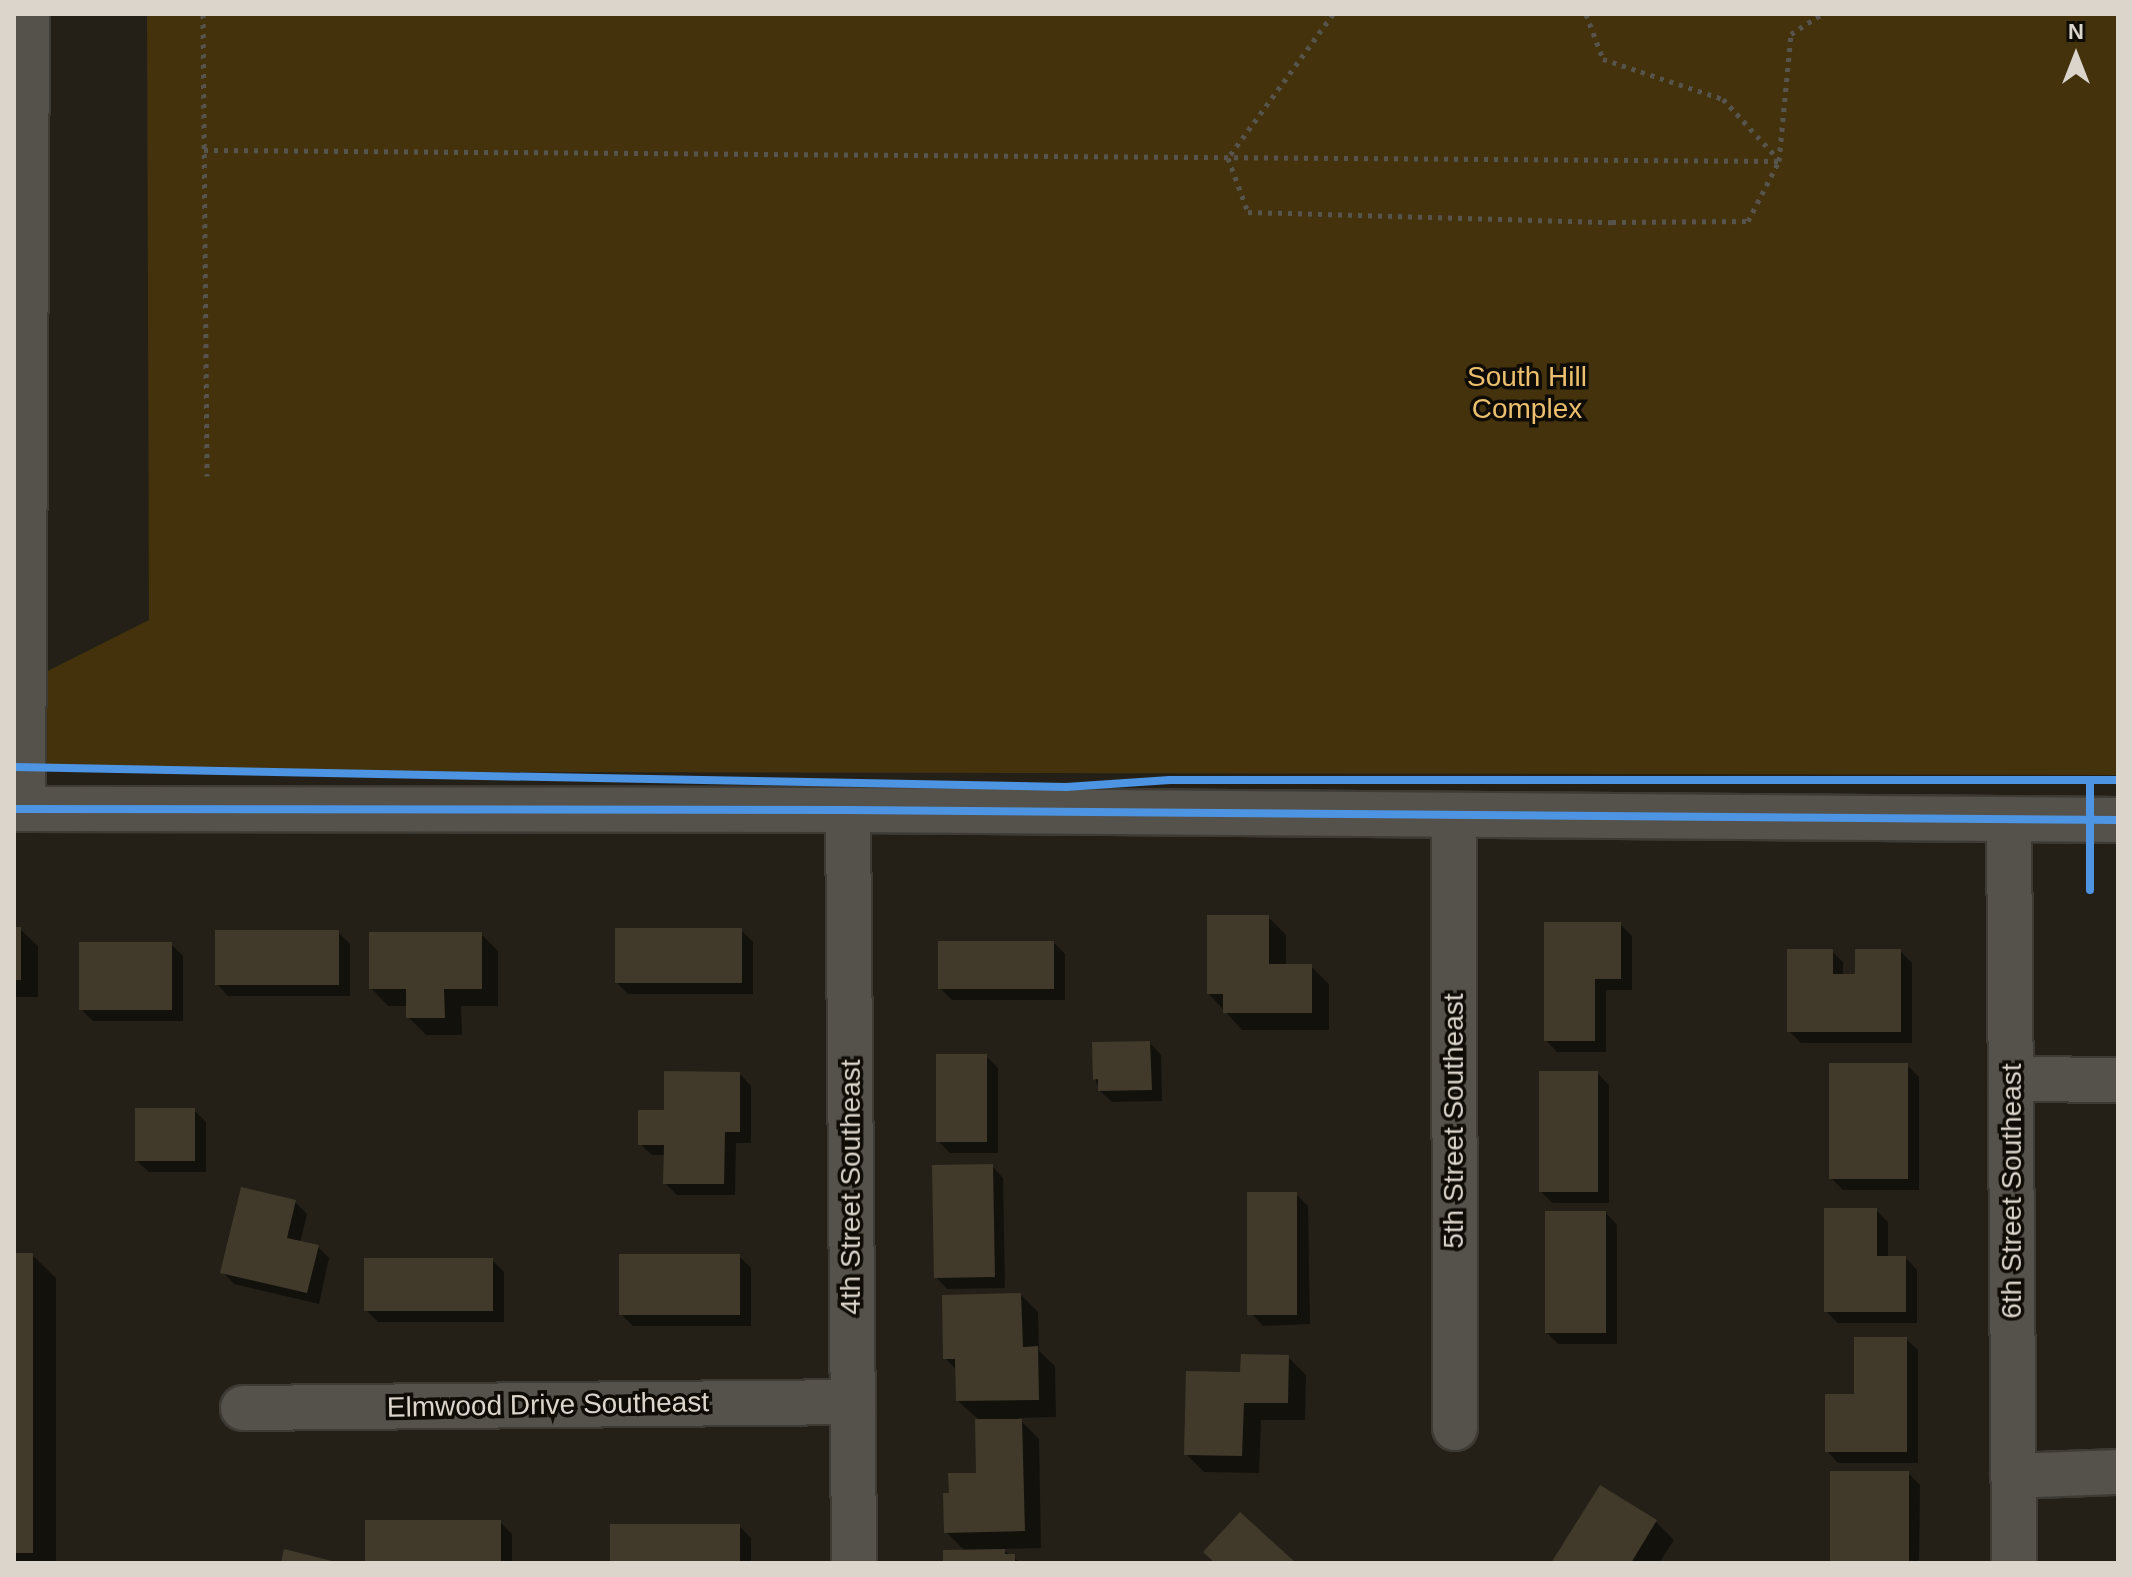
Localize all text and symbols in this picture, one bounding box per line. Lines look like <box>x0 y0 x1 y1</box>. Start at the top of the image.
north arrow <box>2036 16 2116 96</box>
text: N <box>2068 19 2084 44</box>
park label: South Hill Complex <box>1467 360 1587 426</box>
street label: 5th Street Southeast <box>1437 993 1471 1249</box>
street label: 4th Street Southeast <box>834 1059 868 1315</box>
street label: 6th Street Southeast <box>1995 1063 2029 1319</box>
street label: Elmwood Drive Southeast <box>387 1385 709 1425</box>

